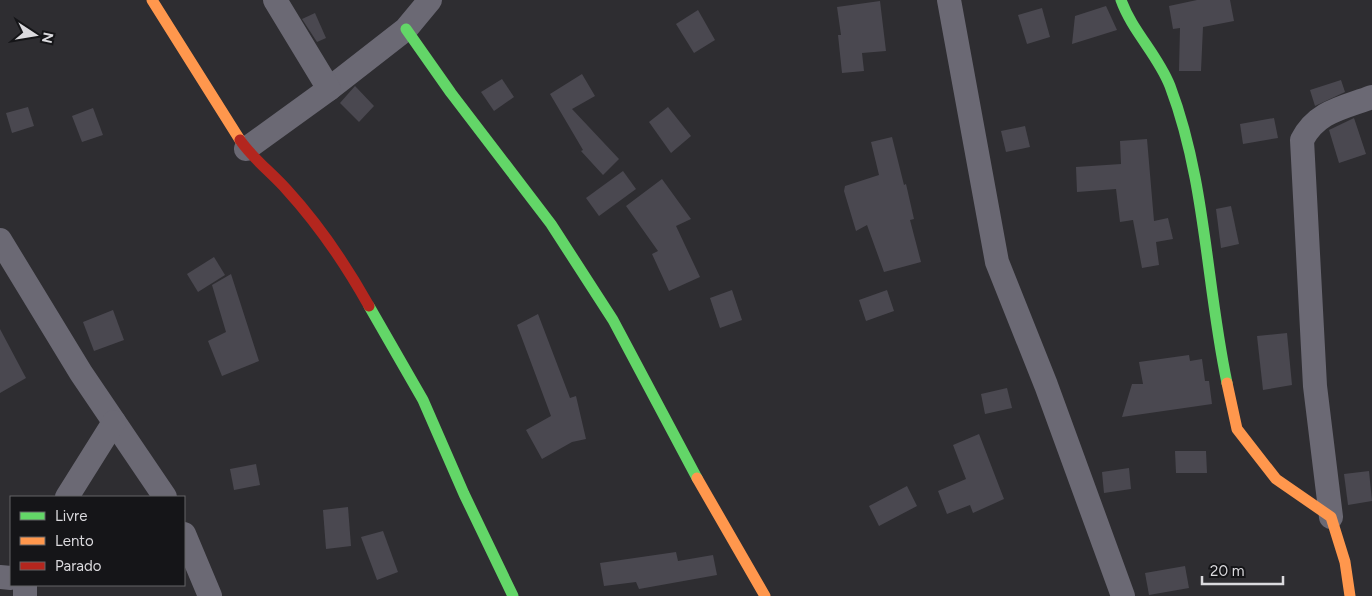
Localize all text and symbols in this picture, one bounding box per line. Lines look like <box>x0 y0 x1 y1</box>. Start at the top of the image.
north arrow <box>10 10 60 60</box>
text: N <box>38 31 57 45</box>
legend <box>10 496 185 586</box>
text: Livre <box>55 507 87 525</box>
text: Lento <box>55 532 94 550</box>
scale bar <box>1202 554 1283 586</box>
text: Parado <box>55 557 102 575</box>
text: 20 m <box>1210 562 1244 580</box>

